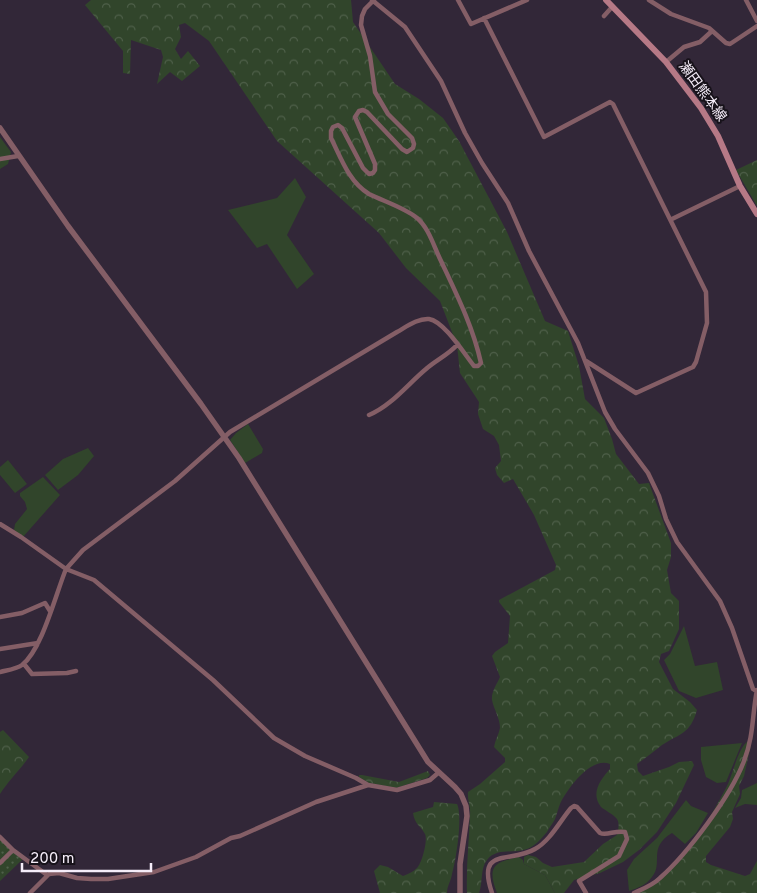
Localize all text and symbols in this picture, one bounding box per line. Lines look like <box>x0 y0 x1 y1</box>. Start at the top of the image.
street label: 瀬田熊本線 <box>675 58 730 125</box>
scale bar <box>22 840 151 872</box>
text: 200 m <box>30 850 75 869</box>

